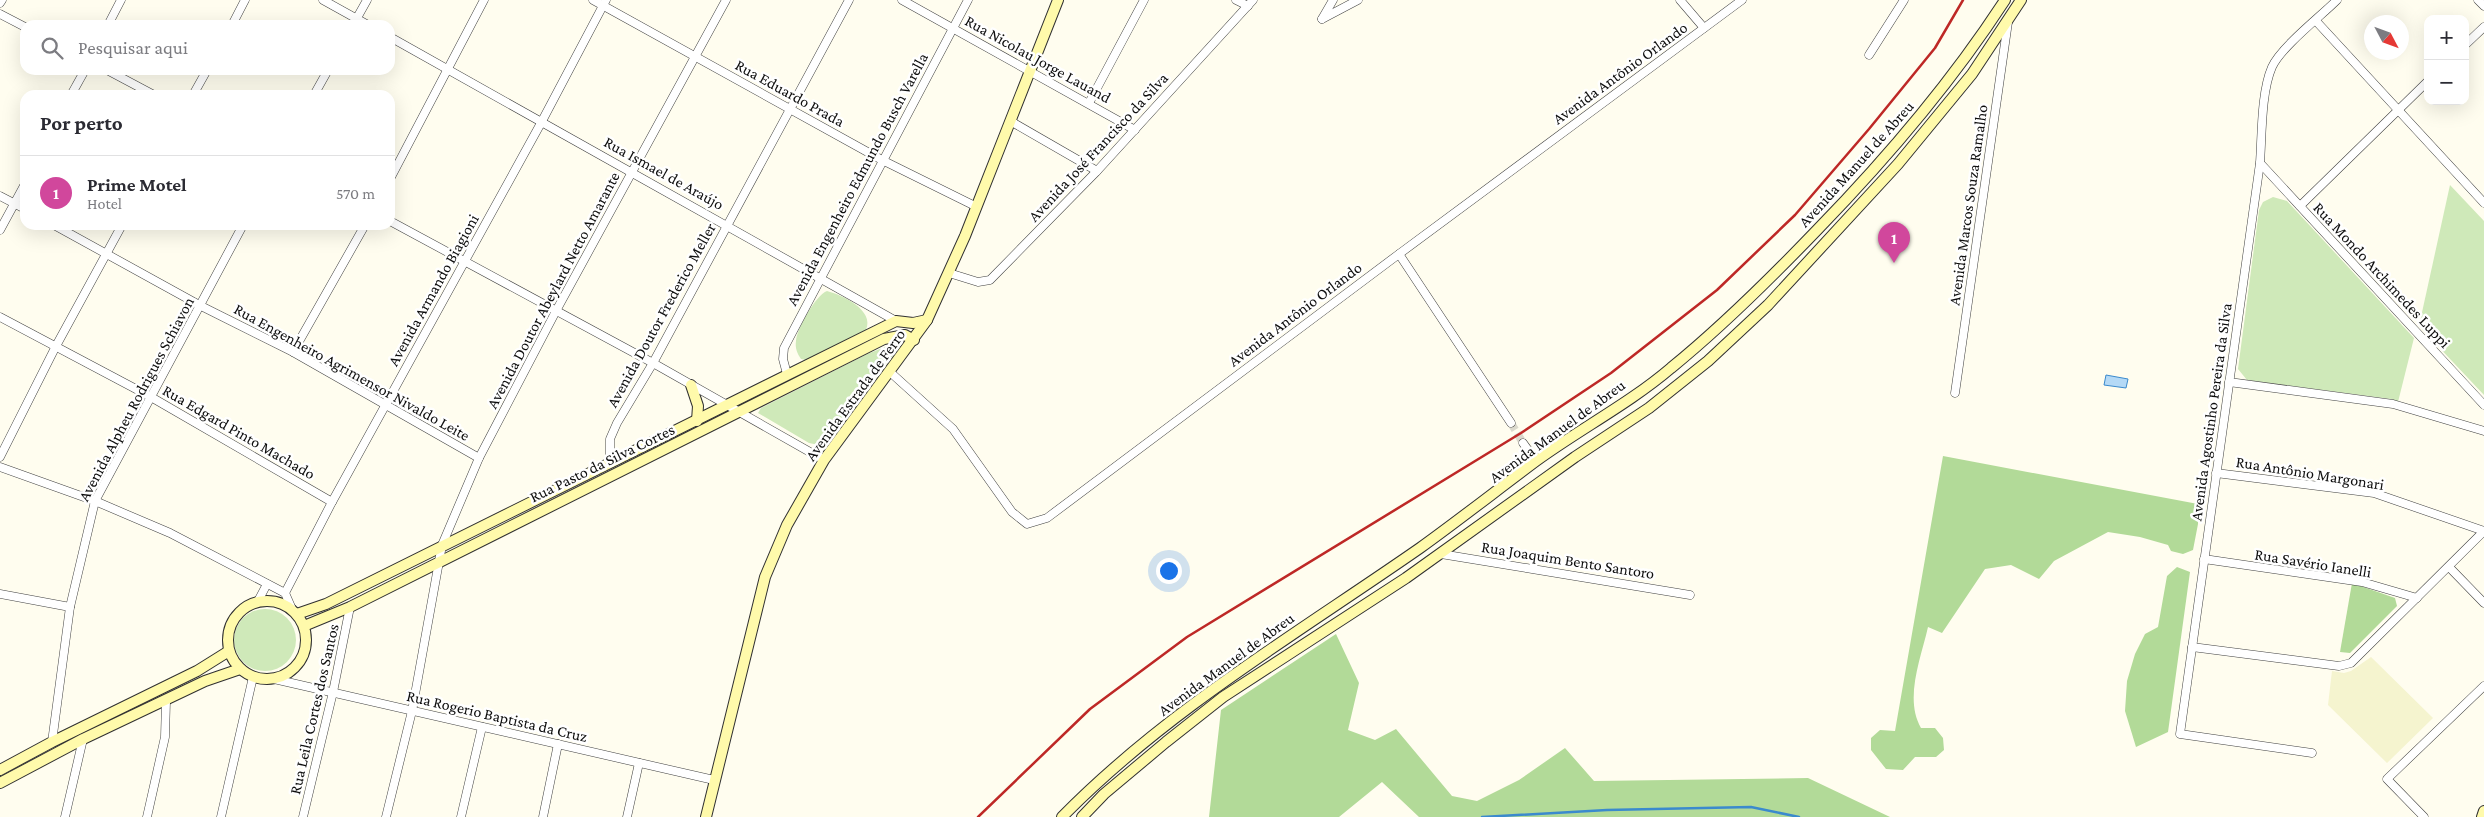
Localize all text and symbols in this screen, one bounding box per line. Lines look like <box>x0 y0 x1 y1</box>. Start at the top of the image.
street label: Rua Nicolau Jorge Lauand <box>962 12 1114 107</box>
north arrow <box>2364 15 2409 60</box>
map controls <box>2424 15 2469 105</box>
button: + <box>2424 15 2469 60</box>
street label: Avenida Antônio Orlando <box>1549 18 1691 127</box>
search box <box>20 20 395 75</box>
icon: search <box>38 34 66 62</box>
text: Pesquisar aqui <box>78 37 188 58</box>
street label: Avenida Engenheiro Edmundo Busch Varella <box>783 49 932 309</box>
street label: Rua Eduardo Prada <box>733 56 848 130</box>
button: − <box>2424 60 2469 105</box>
street label: Avenida José Francisco da Silva <box>1025 69 1172 225</box>
street label: Avenida Manuel de Abreu <box>1795 97 1917 230</box>
street label: Avenida Marcos Souza Ramalho <box>1945 103 1991 307</box>
text: Por perto <box>40 111 123 135</box>
street label: Rua Ismael de Araújo <box>601 133 727 214</box>
street label: Avenida Doutor Abeylard Netto Amarante <box>483 169 624 412</box>
text: Prime Motel <box>87 174 187 195</box>
text: 1 <box>53 185 59 202</box>
text: 570 m <box>336 185 375 202</box>
text: Hotel <box>87 195 122 212</box>
street label: Rua Mondo Archimedes Luppi <box>2309 199 2454 352</box>
street label: Avenida Armando Biagioni <box>384 211 483 369</box>
street label: Avenida Doutor Frederico Meller <box>603 220 719 410</box>
pin: 1 <box>1878 222 1910 263</box>
street label: Avenida Antônio Orlando <box>1225 258 1365 370</box>
street label: Avenida Alpheu Rodrigues Schiavon <box>75 294 198 504</box>
street label: Rua Engenheiro Agrimensor Nivaldo Leite <box>231 300 473 445</box>
street label: Avenida Agostinho Pereira da Silva <box>2187 302 2236 522</box>
street label: Avenida Estrada de Ferro <box>802 326 908 464</box>
street label: Avenida Manuel de Abreu <box>1486 376 1628 486</box>
street label: Rua Edgard Pinto Machado <box>159 381 318 484</box>
street label: Rua Pasto da Silva Cortes <box>527 421 677 505</box>
street label: Rua Antônio Margonari <box>2235 453 2385 494</box>
street label: Rua Joaquim Bento Santoro <box>1480 538 1656 583</box>
street label: Rua Savério Ianelli <box>2253 545 2373 581</box>
your location <box>1156 558 1182 584</box>
street label: Avenida Manuel de Abreu <box>1155 609 1297 719</box>
street label: Rua Leila Cortes dos Santos <box>286 622 342 796</box>
street label: Rua Rogerio Baptista da Cruz <box>405 687 589 746</box>

